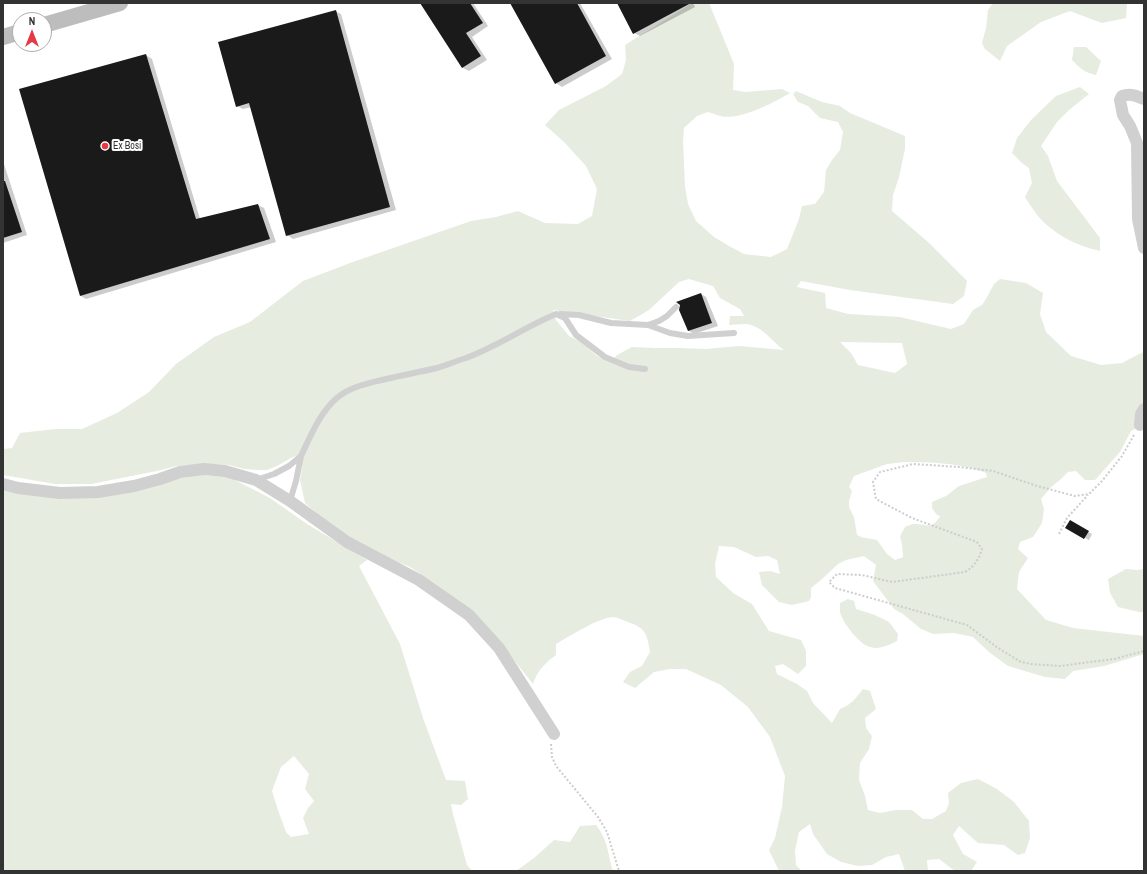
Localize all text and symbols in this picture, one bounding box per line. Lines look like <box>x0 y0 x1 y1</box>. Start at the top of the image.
north arrow <box>12 12 52 52</box>
text: N <box>29 14 35 28</box>
place label: Ex Bosi <box>113 140 141 152</box>
marker: Ex Bosi <box>100 141 110 151</box>

